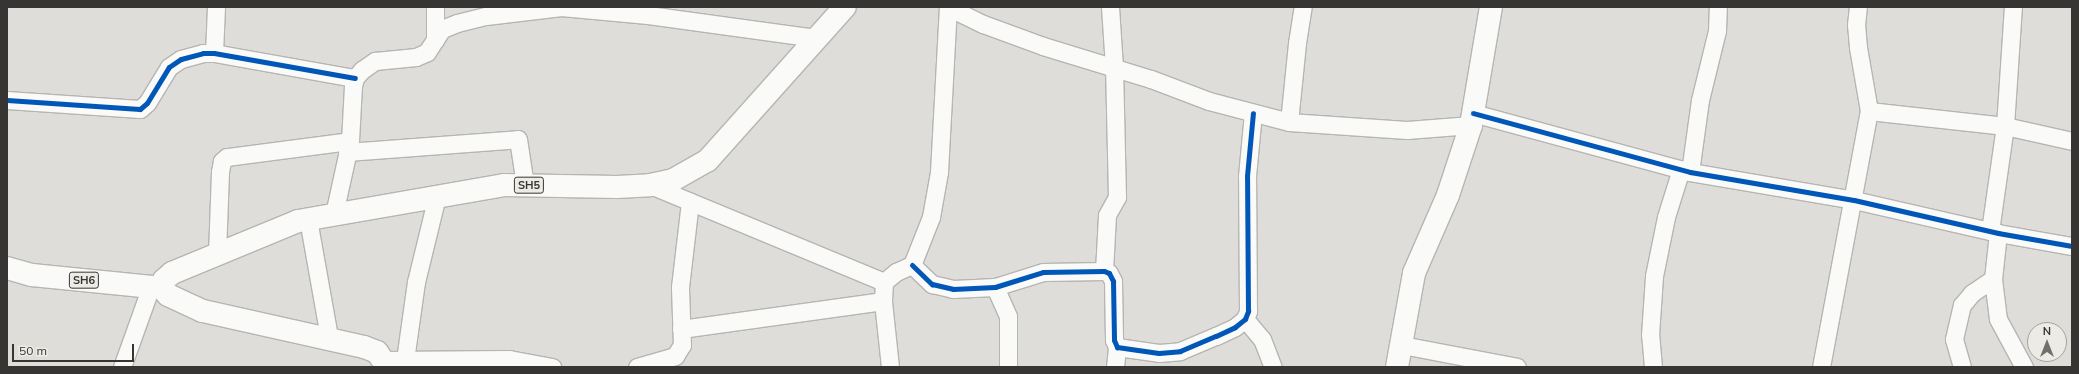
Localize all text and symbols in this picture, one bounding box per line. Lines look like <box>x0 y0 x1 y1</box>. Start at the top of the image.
road number: SH5 <box>513 176 545 194</box>
road number: SH6 <box>68 271 100 289</box>
north arrow <box>2027 322 2067 362</box>
text: N <box>2043 324 2051 338</box>
scale bar <box>14 336 136 362</box>
text: 50 m <box>19 343 47 358</box>

